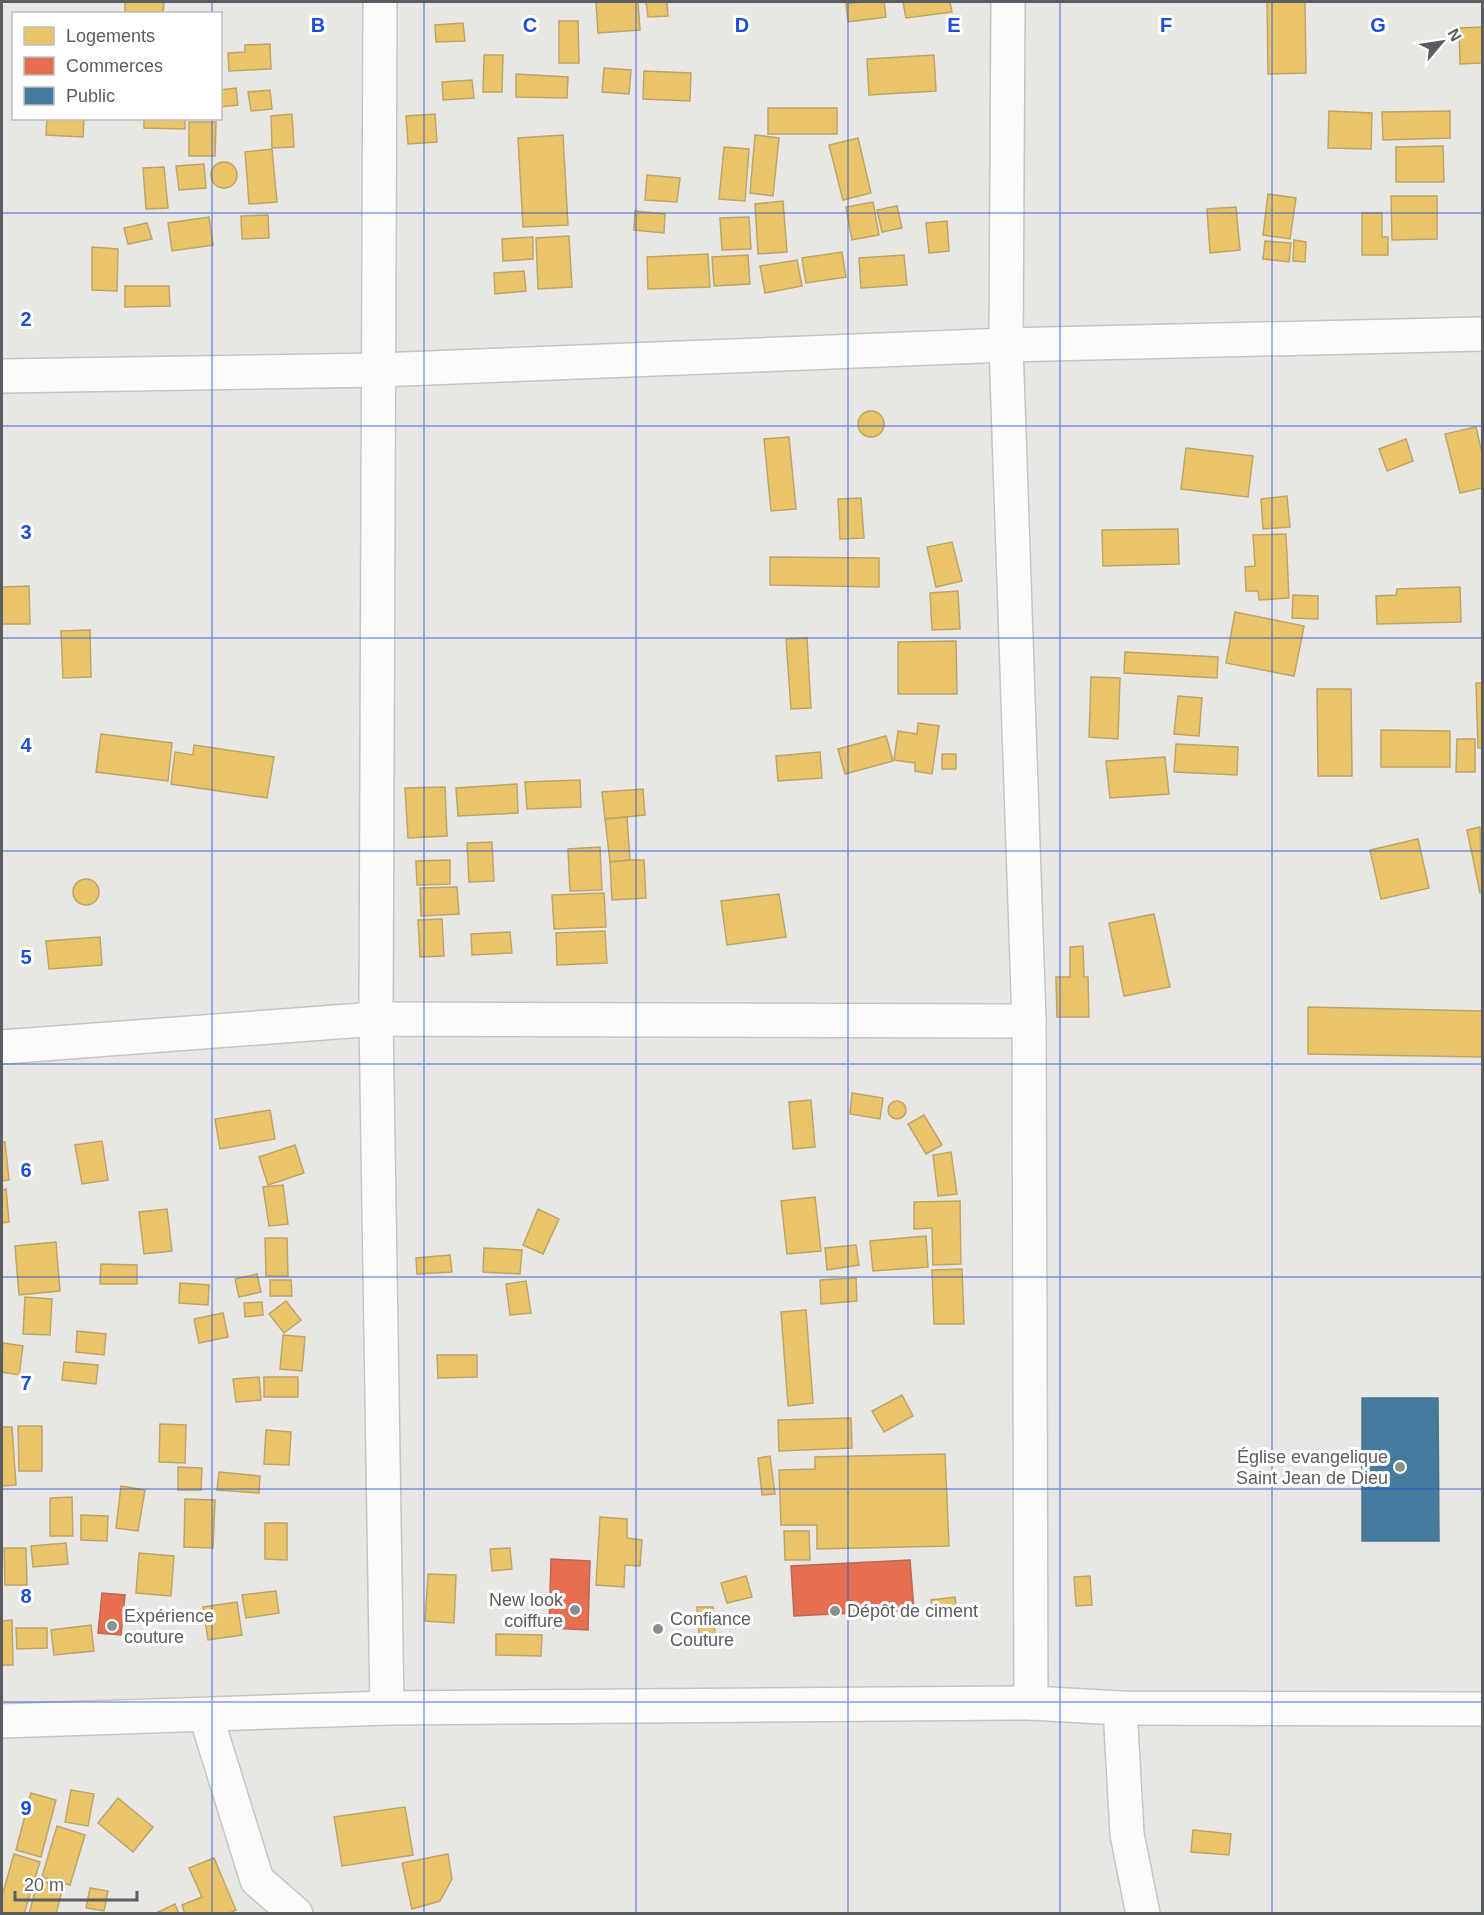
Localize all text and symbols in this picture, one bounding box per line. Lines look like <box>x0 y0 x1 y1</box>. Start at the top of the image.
legend <box>12 12 222 120</box>
north arrow <box>1412 12 1472 72</box>
text: B <box>311 14 325 36</box>
text: C <box>523 14 537 36</box>
text: D <box>735 14 749 36</box>
text: E <box>947 14 961 36</box>
text: F <box>1160 14 1172 36</box>
text: G <box>1370 14 1386 36</box>
text: Logements <box>66 26 155 46</box>
text: N <box>1444 26 1465 44</box>
text: Commerces <box>66 56 163 76</box>
text: Public <box>66 86 115 106</box>
text: 2 <box>20 308 32 330</box>
text: 3 <box>20 521 32 543</box>
text: 4 <box>20 734 32 756</box>
text: 5 <box>20 946 32 968</box>
text: 6 <box>20 1159 32 1181</box>
text: 7 <box>20 1372 32 1394</box>
place label: Église evangelique Saint Jean de Dieu <box>1236 1447 1388 1488</box>
marker: Église evangelique Saint Jean de Dieu <box>1393 1460 1407 1474</box>
text: 8 <box>20 1585 32 1607</box>
place label: New look coiffure <box>489 1590 564 1631</box>
place label: Dépôt de ciment <box>847 1601 978 1621</box>
marker: New look coiffure <box>568 1603 582 1617</box>
marker: Dépôt de ciment <box>828 1604 842 1618</box>
place label: Expérience couture <box>124 1606 214 1647</box>
place label: Confiance Couture <box>670 1609 751 1650</box>
marker: Expérience couture <box>105 1619 119 1633</box>
marker: Confiance Couture <box>651 1622 665 1636</box>
text: 9 <box>20 1797 32 1819</box>
scale bar <box>15 1864 136 1902</box>
text: 20 m <box>24 1875 64 1895</box>

